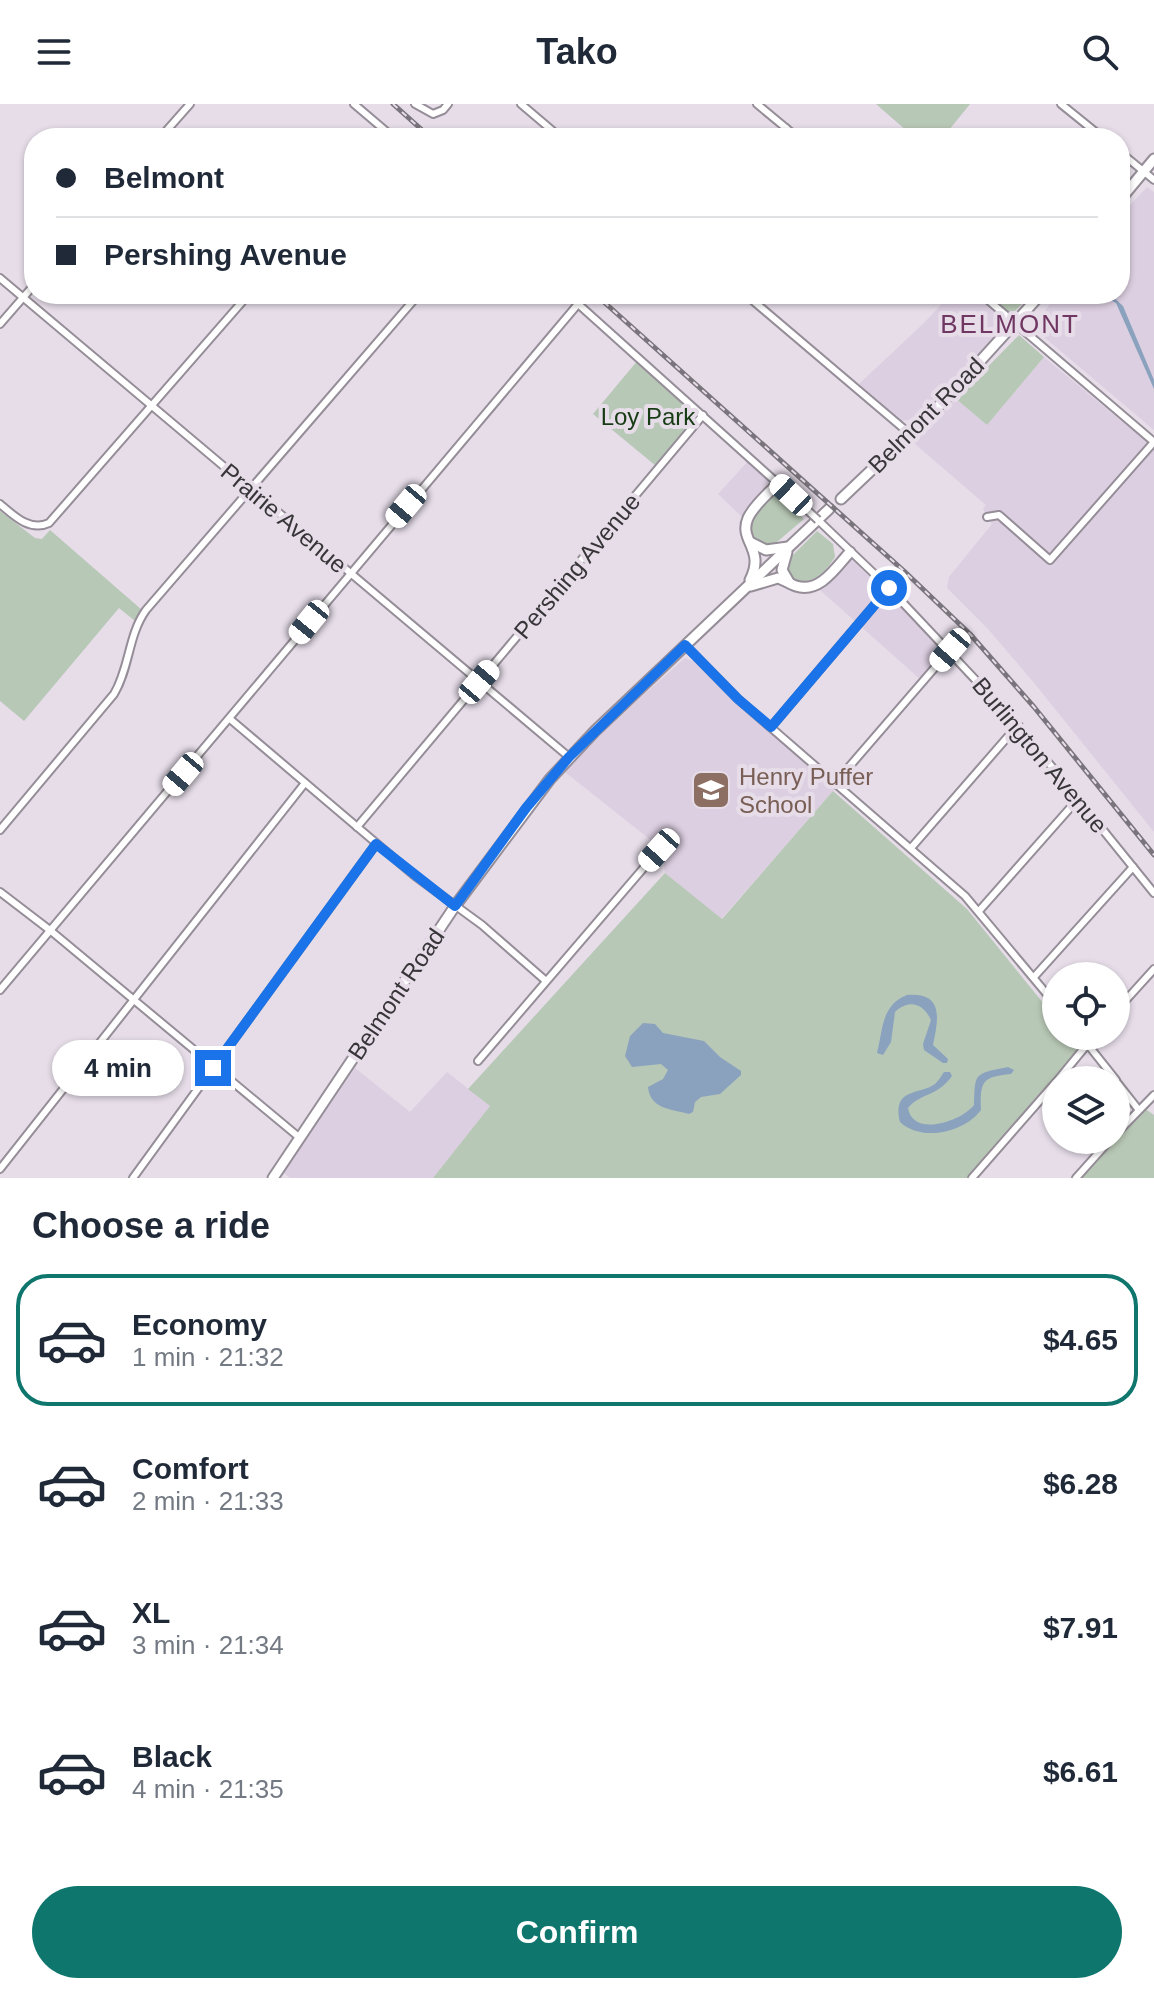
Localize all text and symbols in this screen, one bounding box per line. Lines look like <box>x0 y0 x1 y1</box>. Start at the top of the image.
icon: menu <box>32 30 76 74</box>
icon: search <box>1078 30 1122 74</box>
text: Tako <box>536 31 618 72</box>
text: Belmont <box>104 161 224 194</box>
text: Pershing Avenue <box>104 238 347 271</box>
district label: BELMONT <box>940 309 1080 339</box>
street label: Belmont Road <box>863 352 989 478</box>
park label: Loy Park <box>601 403 696 430</box>
street label: Prairie Avenue <box>216 458 352 578</box>
car <box>765 470 817 520</box>
car <box>381 480 431 532</box>
street label: Pershing Avenue <box>508 488 646 644</box>
route start <box>871 570 907 606</box>
car <box>285 596 333 648</box>
car <box>925 624 975 676</box>
car <box>454 656 504 708</box>
street label: Burlington Avenue <box>967 672 1113 838</box>
car <box>158 748 208 800</box>
place label: Henry Puffer School <box>739 763 873 818</box>
school or university icon: Henry Puffer School <box>690 769 732 811</box>
car <box>634 824 684 876</box>
street label: Belmont Road <box>342 923 450 1065</box>
map controls <box>1042 962 1130 1154</box>
button: locate <box>1042 962 1130 1050</box>
callout: 4 min <box>53 1040 185 1096</box>
route end <box>195 1050 231 1086</box>
text: 4 min <box>84 1053 152 1083</box>
button: layers <box>1042 1066 1130 1154</box>
text: Choose a ride <box>32 1205 270 1246</box>
icon: car <box>36 1304 108 1376</box>
text: Economy <box>132 1308 267 1341</box>
text: $4.65 <box>1043 1323 1118 1356</box>
text: 1 min · 21:32 <box>132 1342 284 1372</box>
icon: car <box>36 1448 108 1520</box>
text: Comfort <box>132 1452 249 1485</box>
text: $6.28 <box>1043 1467 1118 1500</box>
text: 2 min · 21:33 <box>132 1486 284 1516</box>
icon: car <box>36 1592 108 1664</box>
text: XL <box>132 1596 170 1629</box>
text: $7.91 <box>1043 1611 1118 1644</box>
text: 3 min · 21:34 <box>132 1630 284 1660</box>
icon: car <box>36 1736 108 1808</box>
text: Black <box>132 1740 212 1773</box>
text: $6.61 <box>1043 1755 1118 1788</box>
text: 4 min · 21:35 <box>132 1774 284 1804</box>
button: Confirm <box>32 1886 1122 1978</box>

